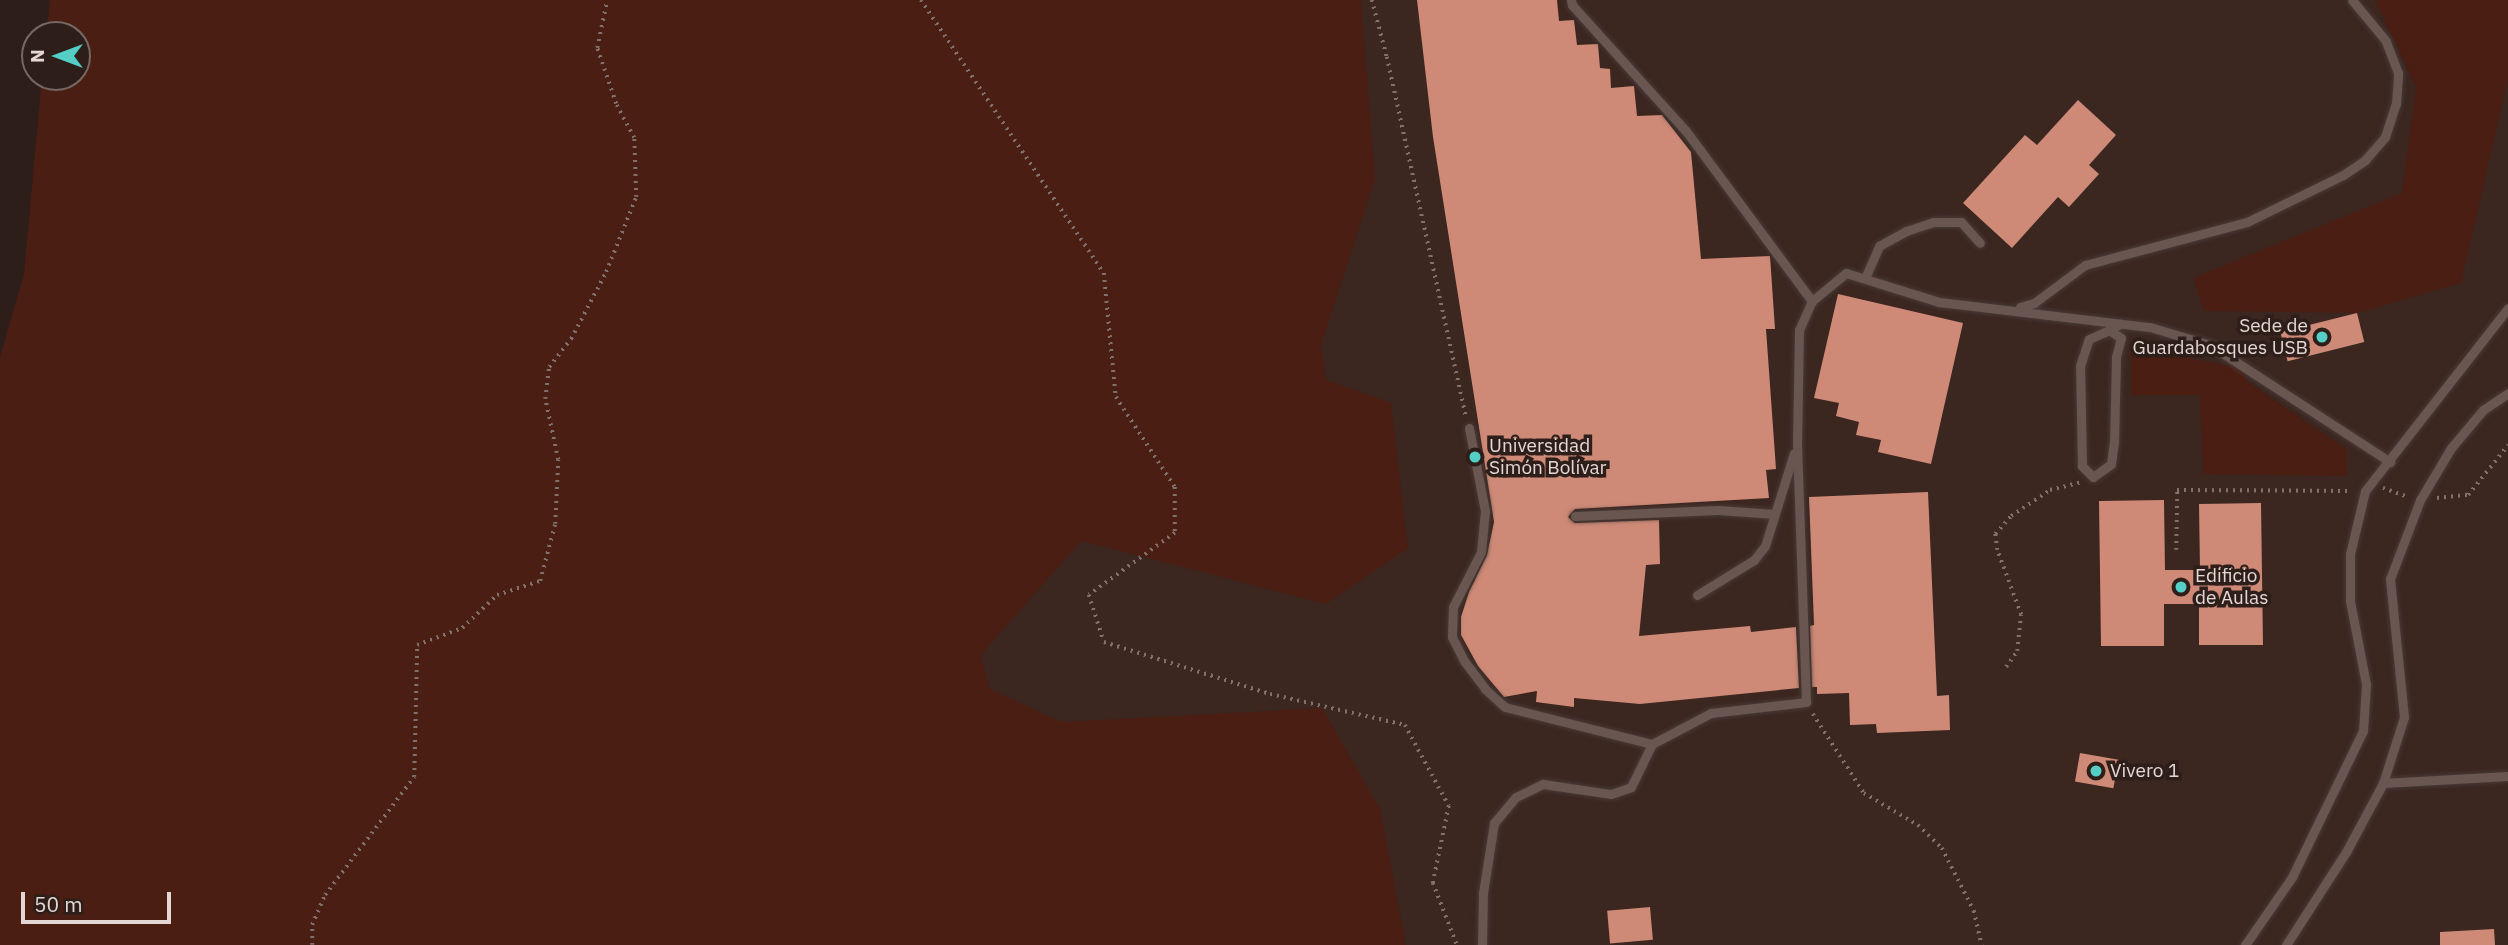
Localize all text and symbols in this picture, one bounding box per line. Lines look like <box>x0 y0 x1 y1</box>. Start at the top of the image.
north arrow <box>21 21 91 91</box>
text: N <box>25 49 49 63</box>
place label: Sede de Guardabosques USB <box>2133 315 2308 359</box>
marker: Sede de Guardabosques USB <box>2314 329 2330 345</box>
place label: Universidad Simón Bolívar <box>1489 435 1607 479</box>
marker: Universidad Simón Bolívar <box>1467 449 1483 465</box>
place label: Edificio de Aulas <box>2195 565 2268 609</box>
marker: Edificio de Aulas <box>2173 579 2189 595</box>
place label: Vivero 1 <box>2110 760 2179 782</box>
marker: Vivero 1 <box>2088 763 2104 779</box>
scale bar <box>24 878 175 922</box>
text: 50 m <box>34 890 83 918</box>

